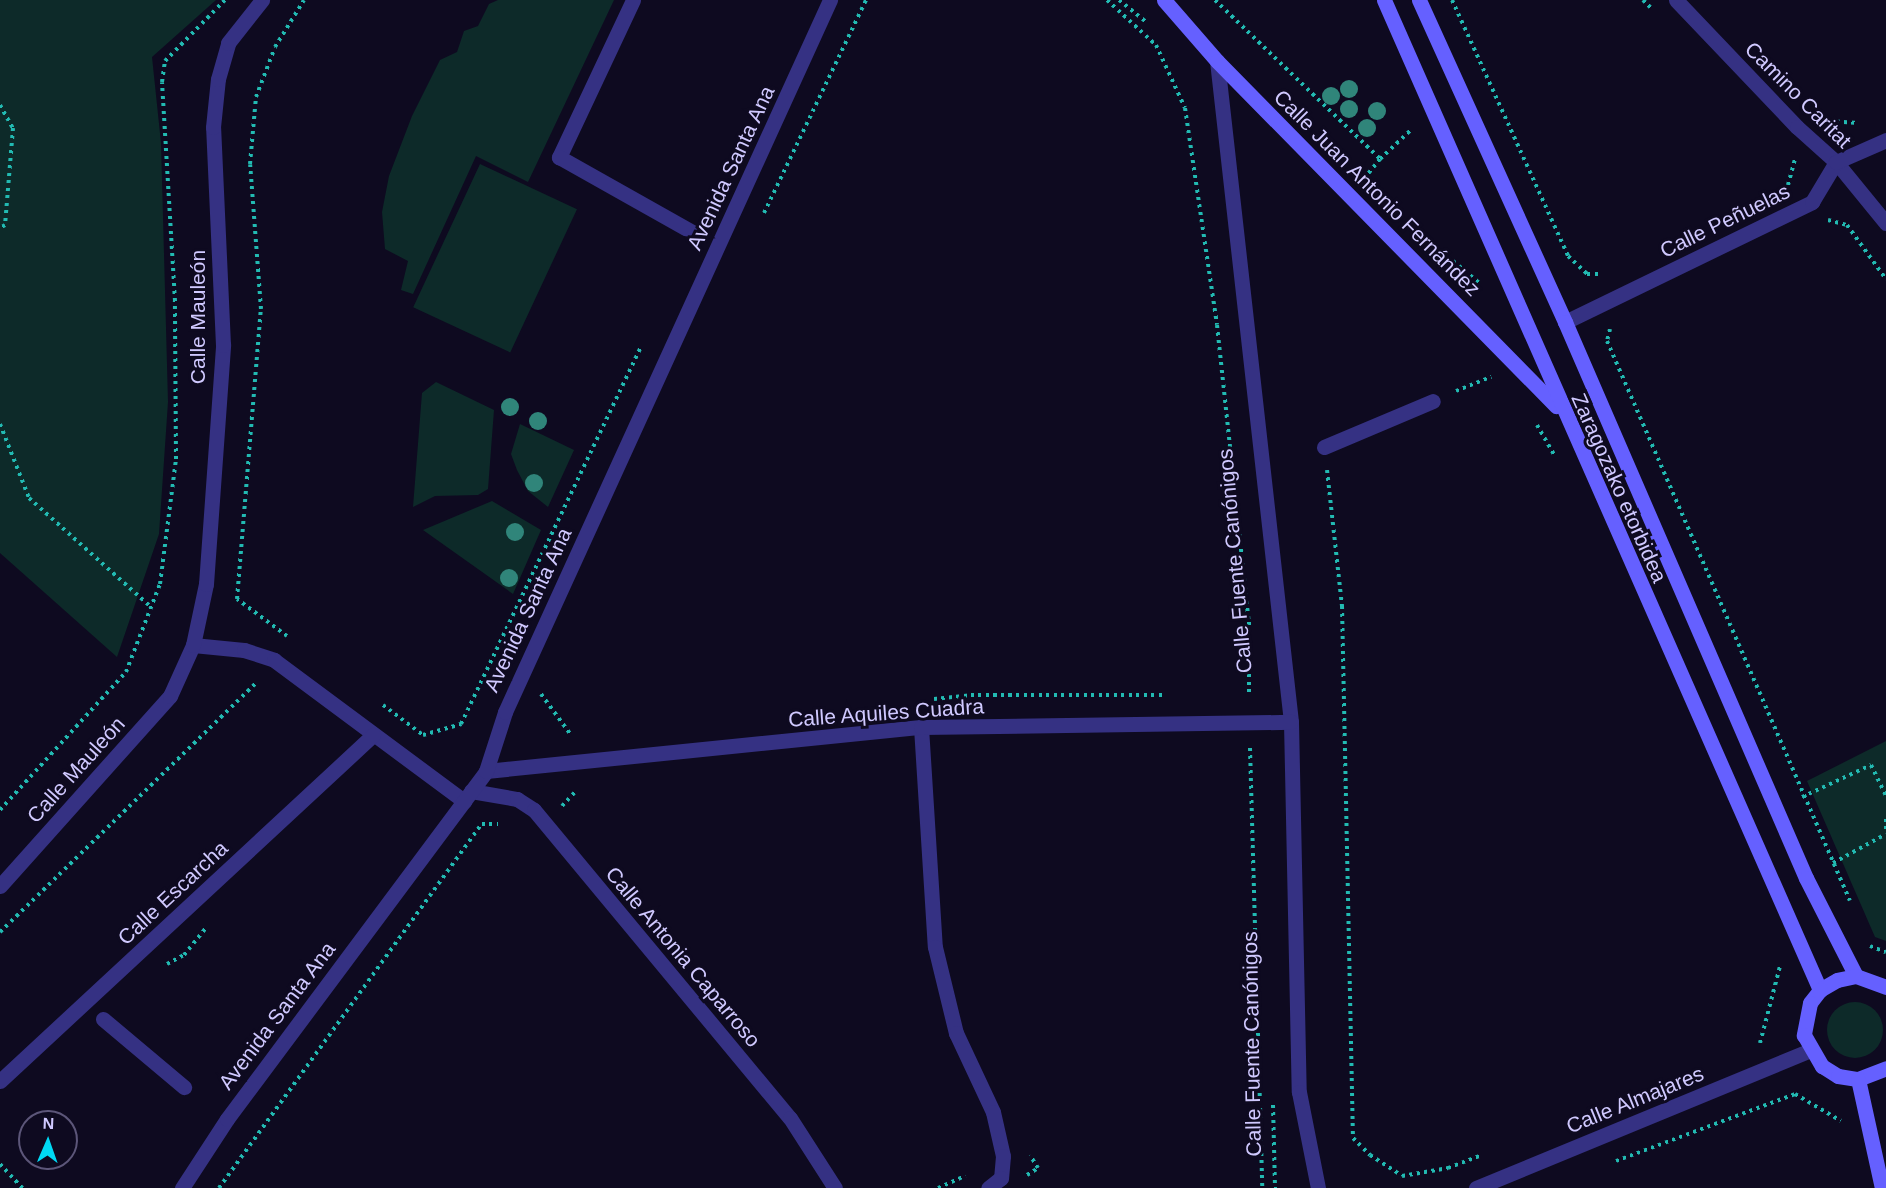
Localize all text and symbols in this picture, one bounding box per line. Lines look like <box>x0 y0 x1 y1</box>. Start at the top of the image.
street label: Camino Caritat <box>1740 37 1856 153</box>
street label: Avenida Santa Ana <box>682 81 780 255</box>
street label: Calle Juan Antonio Fernández <box>1268 84 1486 302</box>
street label: Calle Peñuelas <box>1656 179 1794 263</box>
street label: Calle Mauleón <box>185 250 211 384</box>
street label: Zaragozako etorbidea <box>1566 390 1672 586</box>
street label: Calle Fuente Canónigos <box>1213 448 1257 674</box>
street label: Avenida Santa Ana <box>479 523 577 697</box>
street label: Calle Aquiles Cuadra <box>787 694 985 732</box>
street label: Calle Mauleón <box>22 712 130 828</box>
street label: Calle Escarcha <box>113 836 233 950</box>
street label: Calle Antonia Caparroso <box>600 861 766 1053</box>
street label: Calle Fuente Canónigos <box>1237 931 1267 1157</box>
street label: Avenida Santa Ana <box>213 937 341 1095</box>
street label: Calle Almajares <box>1562 1061 1708 1139</box>
north arrow <box>18 1110 78 1170</box>
text: N <box>43 1115 55 1132</box>

